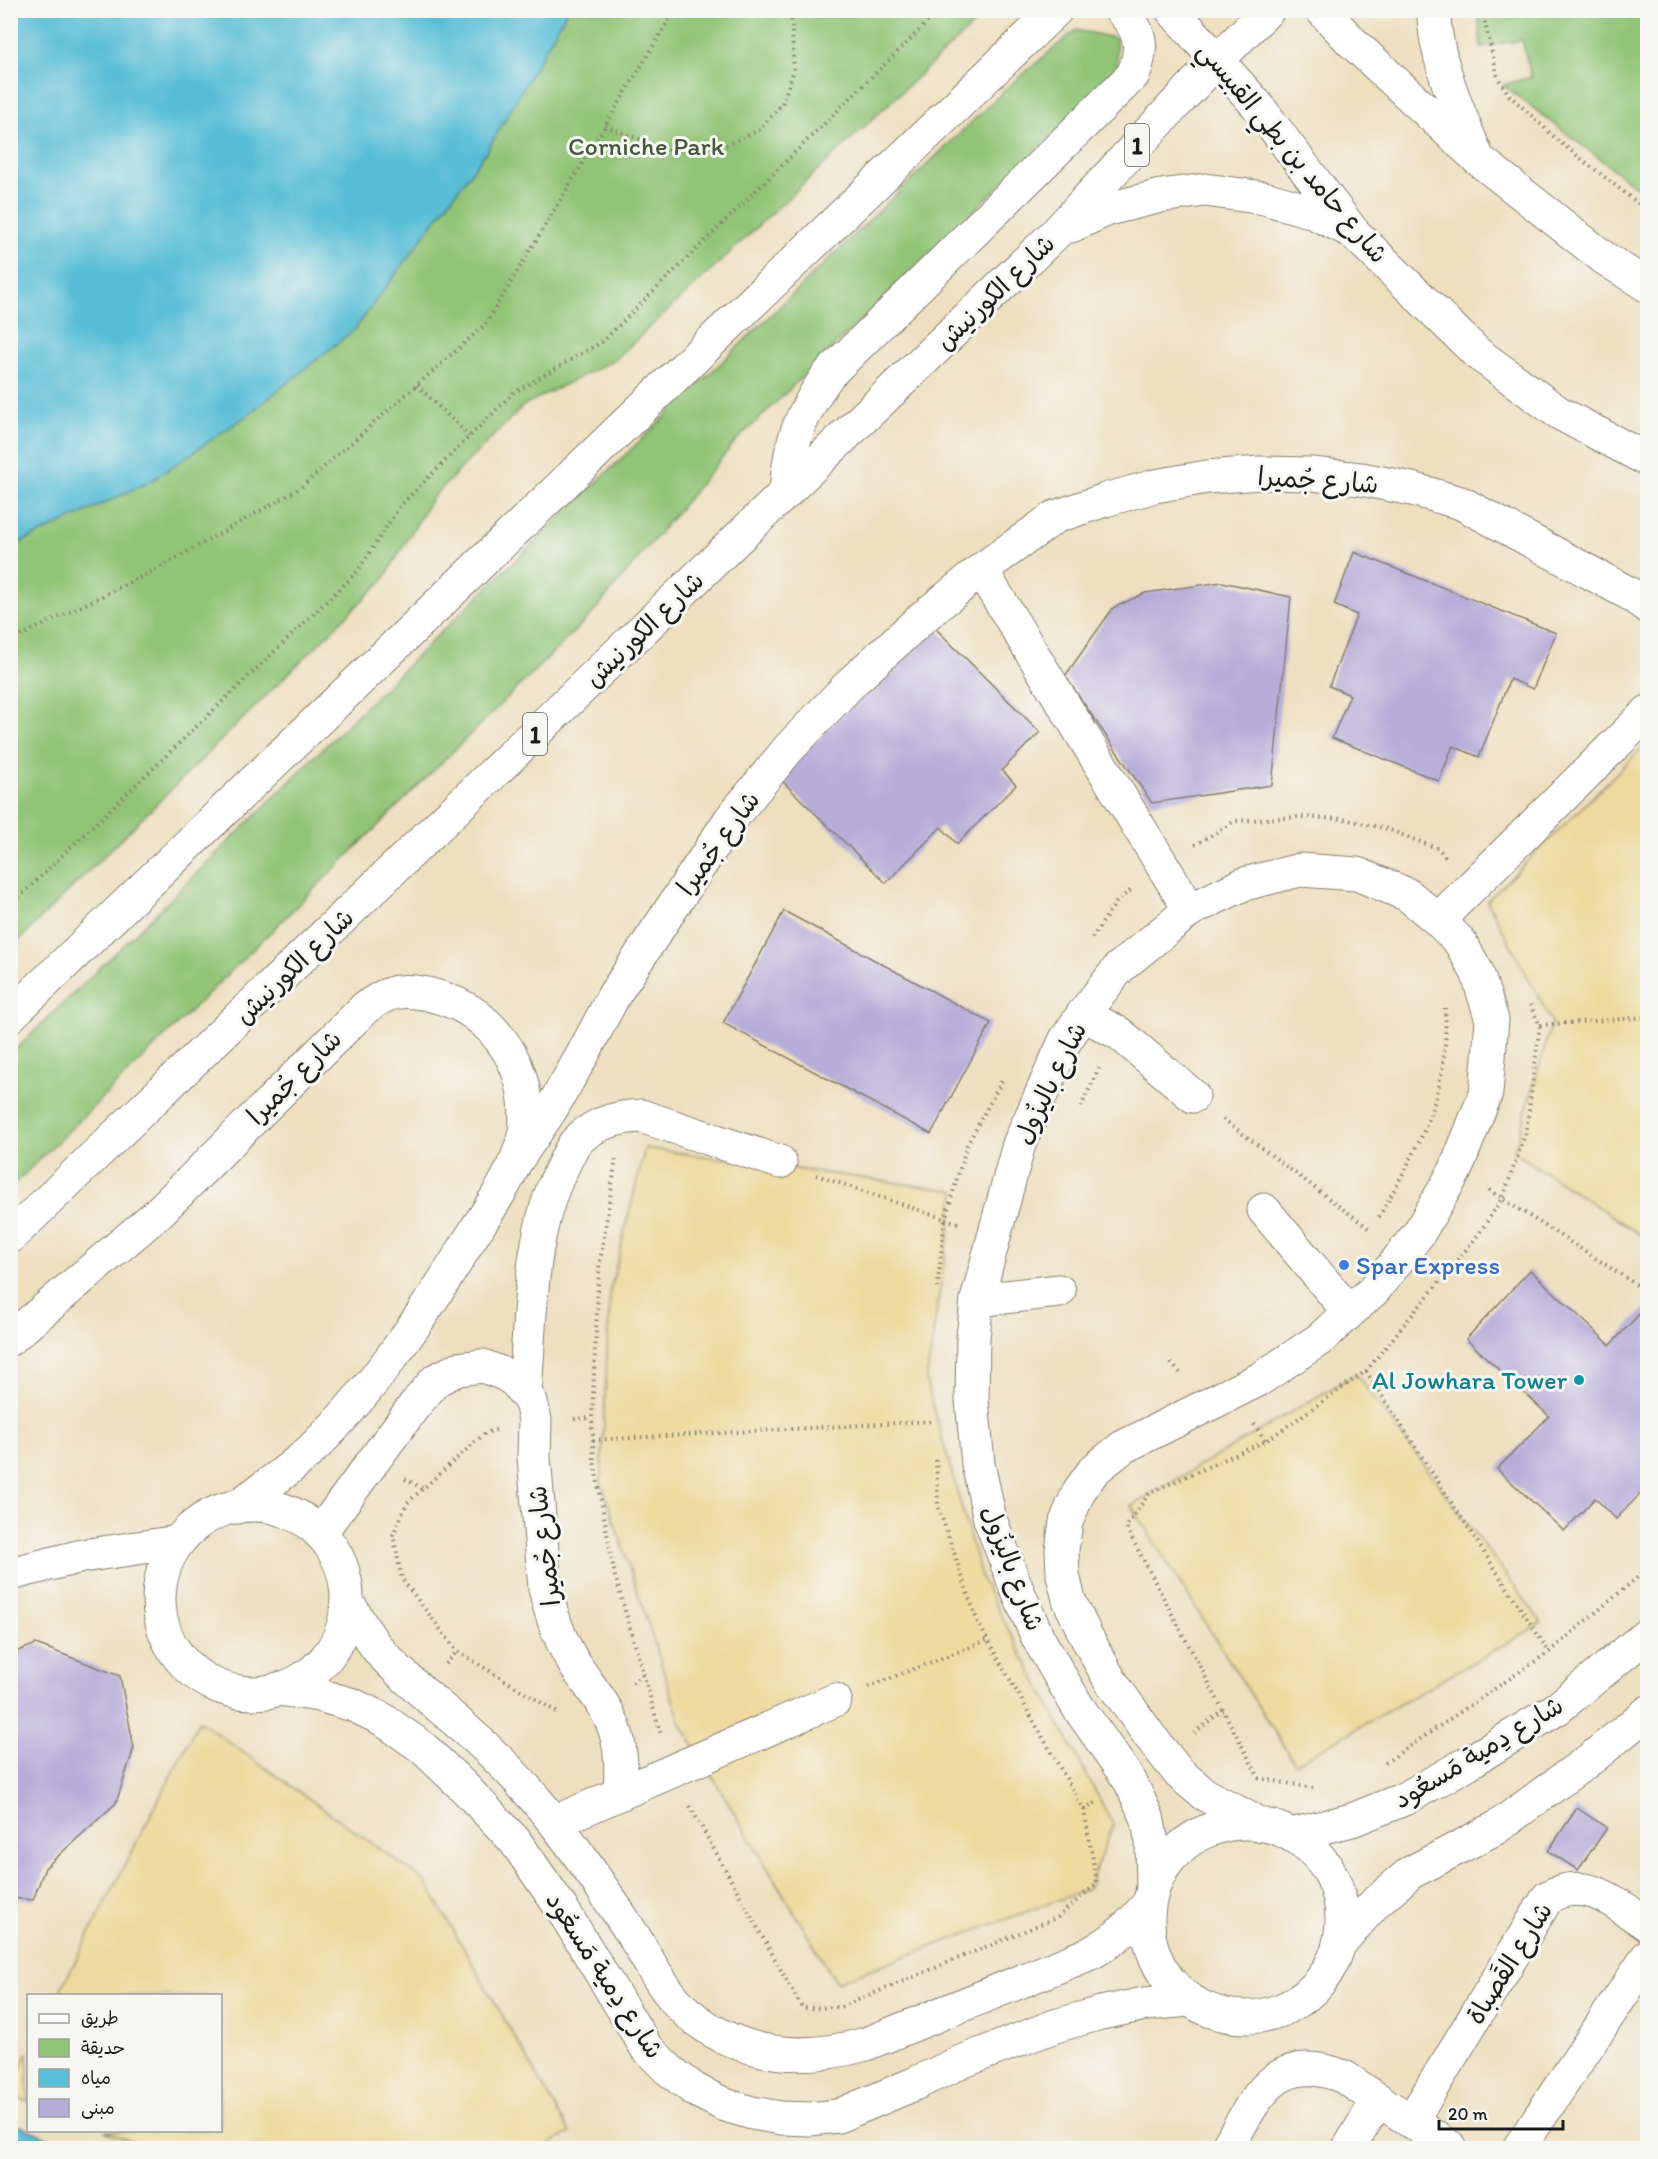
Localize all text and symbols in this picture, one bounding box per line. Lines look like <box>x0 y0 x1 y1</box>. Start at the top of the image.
street label: شارع حامد بن بطي القبيسي <box>1186 35 1395 274</box>
road number: 1 <box>1125 124 1149 166</box>
park label: Corniche Park <box>568 130 725 162</box>
street label: شارع الكورنيش <box>929 227 1063 358</box>
street label: شارع جُميرا <box>1256 460 1380 502</box>
street label: شارع الكورنيش <box>578 564 712 695</box>
road number: 1 <box>523 713 547 755</box>
street label: شارع جُميرا <box>669 785 768 903</box>
street label: شارع الكورنيش <box>228 901 362 1032</box>
street label: شارع باليزُول <box>1007 1017 1095 1150</box>
street label: شارع جُميرا <box>240 1023 350 1133</box>
place label: Spar Express <box>1356 1249 1500 1281</box>
marker: Spar Express <box>1337 1258 1351 1272</box>
place label: Al Jowhara Tower <box>1372 1364 1568 1396</box>
marker: Al Jowhara Tower <box>1572 1373 1586 1387</box>
street label: شارع جُميرا <box>521 1484 569 1608</box>
street label: شارع باليزُول <box>973 1501 1052 1636</box>
street label: شارع دِمية مَسعُود <box>1387 1689 1570 1817</box>
street label: شارع دِمية مَسعُود <box>537 1885 671 2066</box>
street label: شارع القَصباة <box>1459 1896 1561 2031</box>
legend <box>27 1994 222 2132</box>
text: طريق <box>81 2007 119 2029</box>
text: حديقة <box>81 2037 125 2059</box>
text: مياه <box>81 2067 111 2089</box>
scale bar <box>1439 2093 1564 2131</box>
text: مبنى <box>81 2097 115 2119</box>
text: 20 m <box>1448 2103 1488 2125</box>

